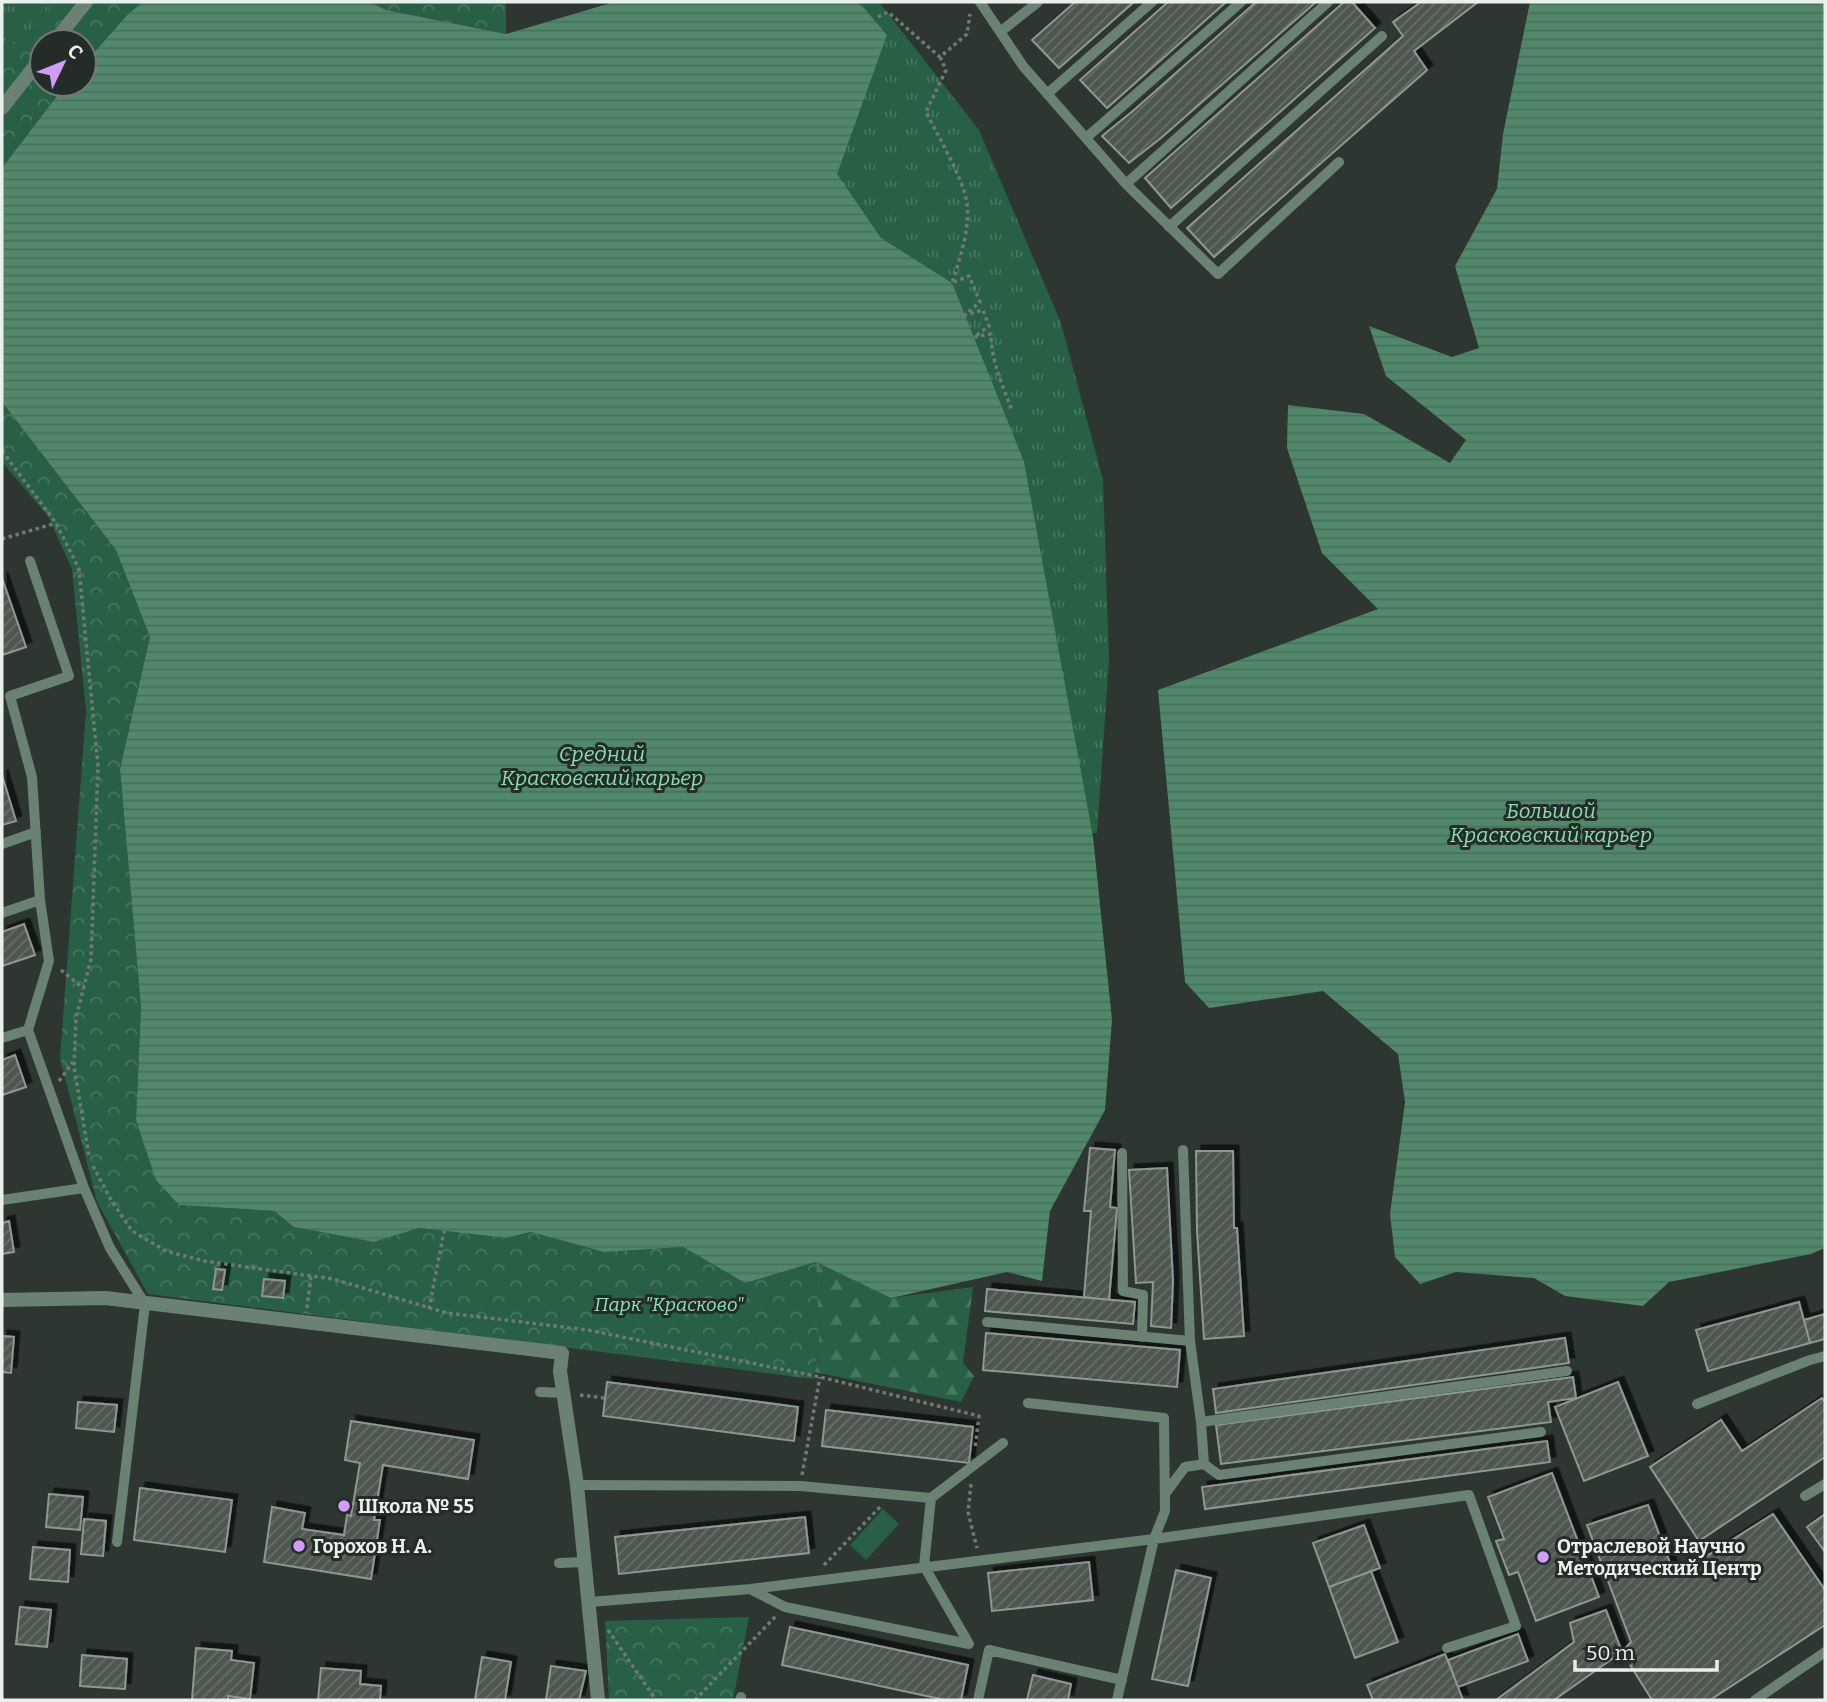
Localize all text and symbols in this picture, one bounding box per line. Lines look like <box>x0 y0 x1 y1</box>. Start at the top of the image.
north arrow <box>28 28 98 98</box>
text: С <box>63 40 88 64</box>
water label: Средний Красковский карьер <box>501 741 703 791</box>
water label: Большой Красковский карьер <box>1450 798 1652 848</box>
park label: Парк "Красково" <box>594 1293 745 1316</box>
place label: Школа № 55 <box>358 1495 474 1518</box>
marker: Школа № 55 <box>336 1498 352 1514</box>
place label: Горохов Н. А. <box>313 1535 432 1558</box>
place label: Отраслевой Научно Методический Центр <box>1557 1535 1762 1580</box>
marker: Горохов Н. А. <box>291 1538 307 1554</box>
marker: Отраслевой Научно Методический Центр <box>1535 1549 1551 1565</box>
scale bar <box>1575 1628 1717 1672</box>
text: 50 m <box>1586 1640 1635 1666</box>

